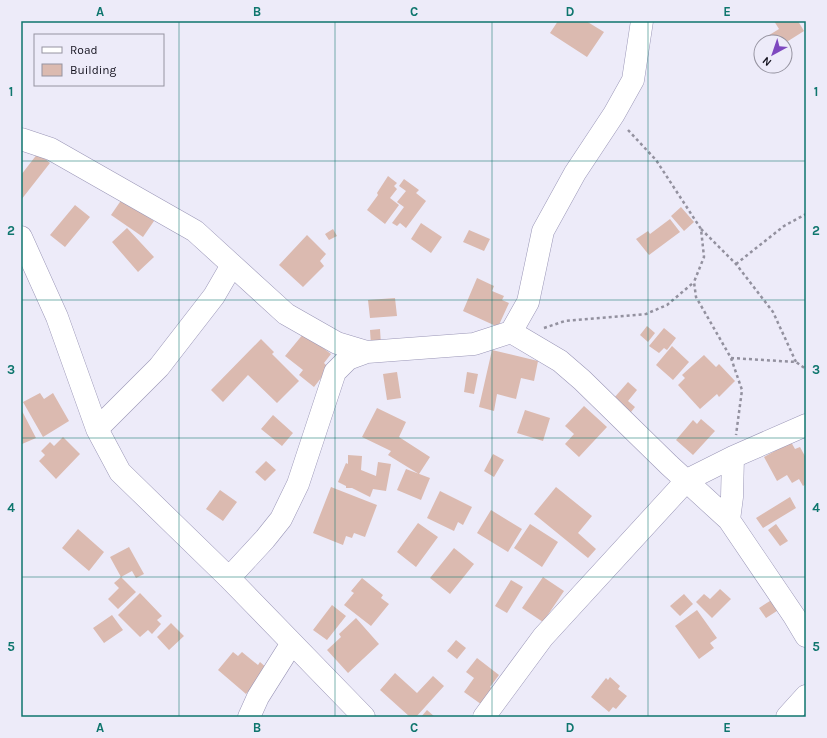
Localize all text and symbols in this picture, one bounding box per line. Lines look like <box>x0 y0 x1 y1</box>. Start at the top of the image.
text: A <box>96 4 104 19</box>
text: B <box>253 4 261 19</box>
text: C <box>410 4 418 19</box>
text: D <box>566 4 575 19</box>
text: E <box>723 4 731 19</box>
legend <box>34 34 164 86</box>
north arrow <box>753 34 793 74</box>
text: Road <box>70 43 98 57</box>
text: N <box>760 54 774 69</box>
text: Building <box>70 63 117 77</box>
text: 1 <box>9 84 13 99</box>
text: 1 <box>814 84 818 99</box>
text: 2 <box>7 223 15 238</box>
text: 2 <box>812 223 820 238</box>
text: 3 <box>7 362 15 377</box>
text: 3 <box>812 362 820 377</box>
text: 4 <box>7 500 15 515</box>
text: 4 <box>812 500 820 515</box>
text: 5 <box>7 639 15 654</box>
text: 5 <box>812 639 820 654</box>
text: A <box>96 720 104 735</box>
text: B <box>253 720 261 735</box>
text: C <box>410 720 418 735</box>
text: D <box>566 720 575 735</box>
text: E <box>723 720 731 735</box>

